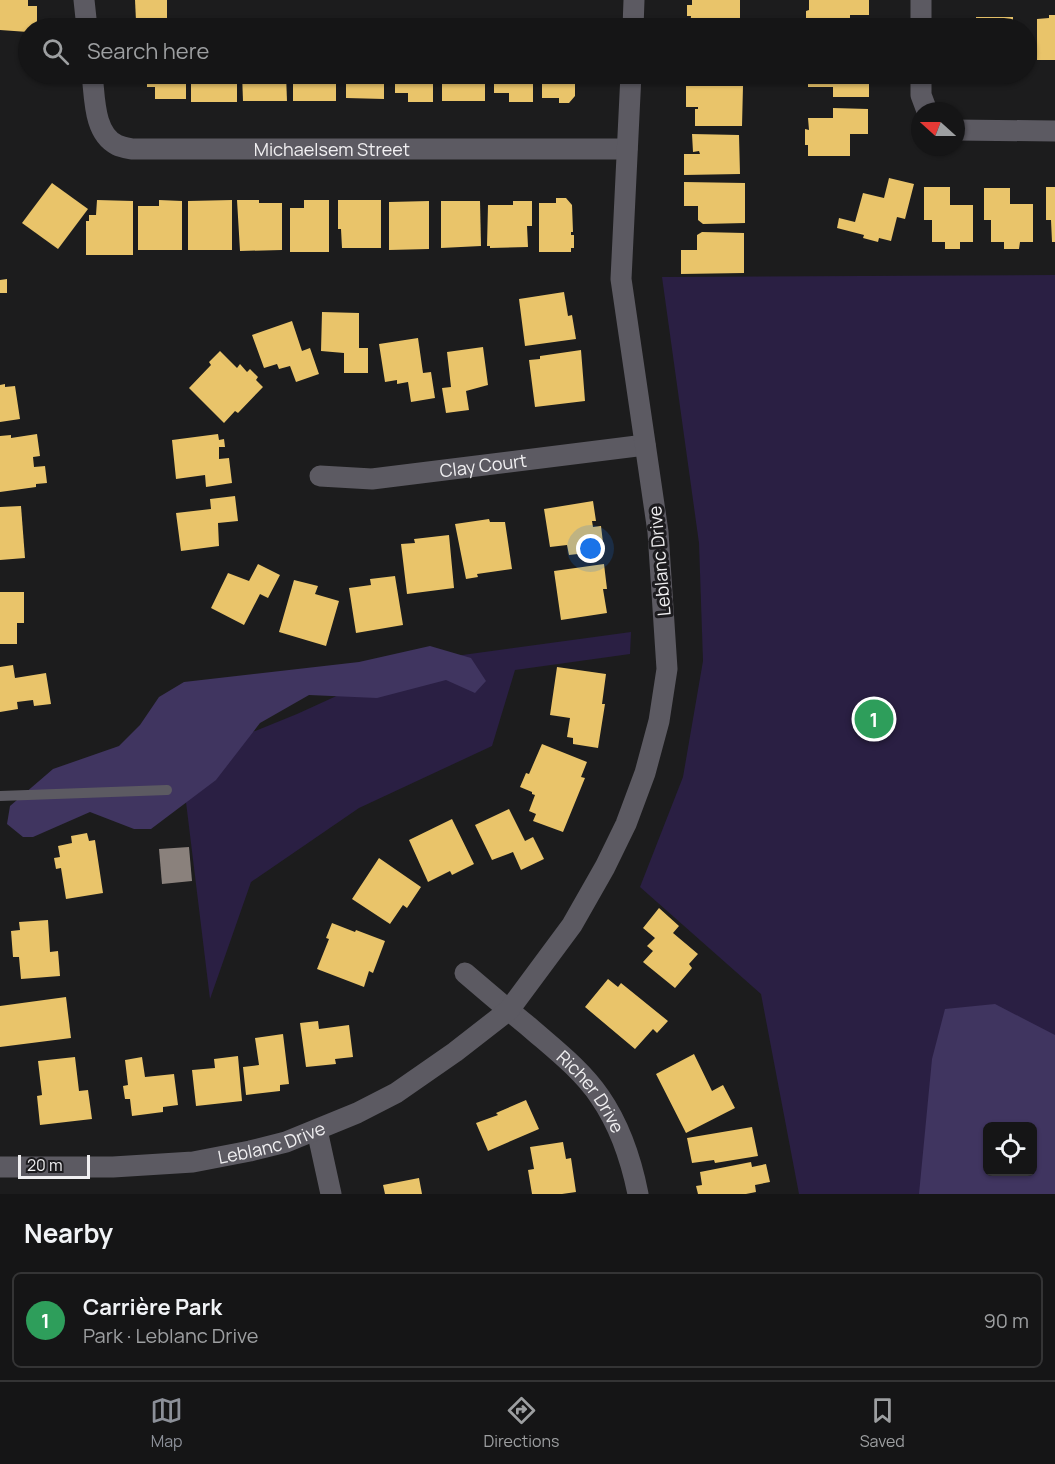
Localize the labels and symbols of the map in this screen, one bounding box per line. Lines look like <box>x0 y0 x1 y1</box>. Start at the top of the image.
north arrow <box>911 102 965 156</box>
street label: Michaelsem Street <box>254 137 410 161</box>
street label: Clay Court <box>438 448 528 482</box>
street label: Leblanc Drive <box>642 505 676 617</box>
your location <box>576 534 605 563</box>
pin: 1 <box>854 696 894 742</box>
street label: Richer Drive <box>552 1045 630 1137</box>
street label: Leblanc Drive <box>216 1115 329 1169</box>
scale bar <box>18 1152 90 1180</box>

